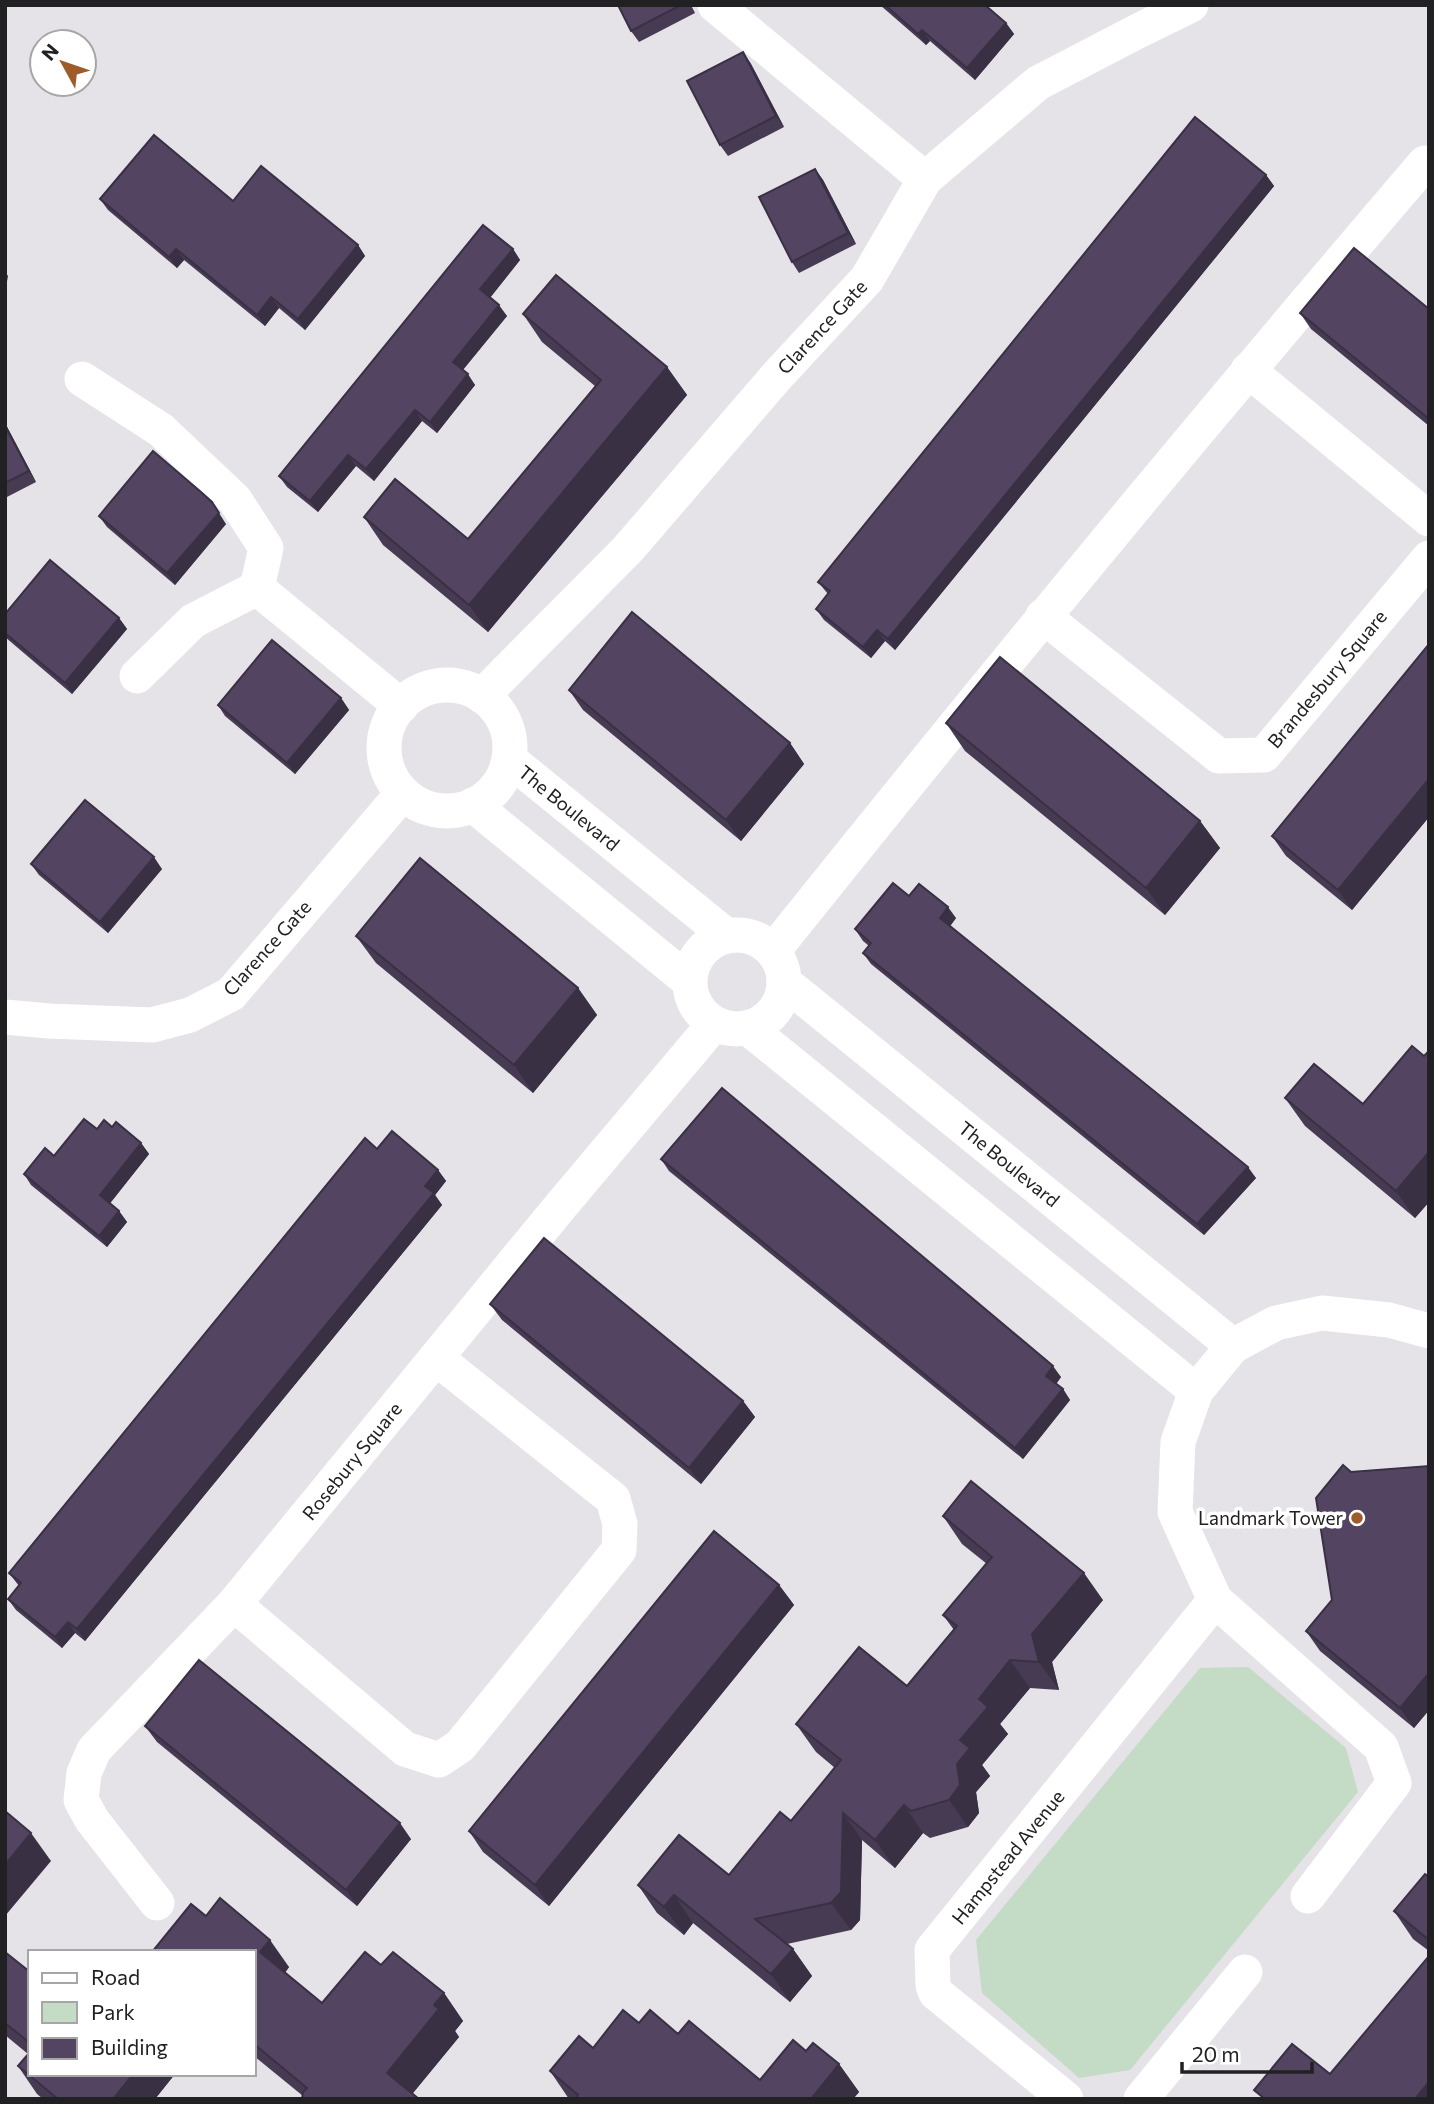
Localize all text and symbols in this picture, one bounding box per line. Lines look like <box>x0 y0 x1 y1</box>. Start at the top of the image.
north arrow <box>28 28 98 98</box>
text: N <box>36 39 63 65</box>
street label: Clarence Gate <box>772 275 871 379</box>
street label: Brandesbury Square <box>1262 605 1391 752</box>
street label: The Boulevard <box>514 760 624 855</box>
street label: Clarence Gate <box>218 895 316 1000</box>
street label: The Boulevard <box>954 1116 1064 1211</box>
street label: Rosebury Square <box>297 1397 406 1524</box>
place label: Landmark Tower <box>1198 1506 1343 1529</box>
marker: Landmark Tower <box>1349 1510 1365 1526</box>
street label: Hampstead Avenue <box>946 1785 1069 1928</box>
legend <box>28 1950 256 2076</box>
text: Road <box>91 1964 140 1989</box>
text: Park <box>91 1999 135 2024</box>
scale bar <box>1182 2030 1312 2074</box>
text: Building <box>91 2034 168 2059</box>
text: 20 m <box>1192 2041 1240 2066</box>

